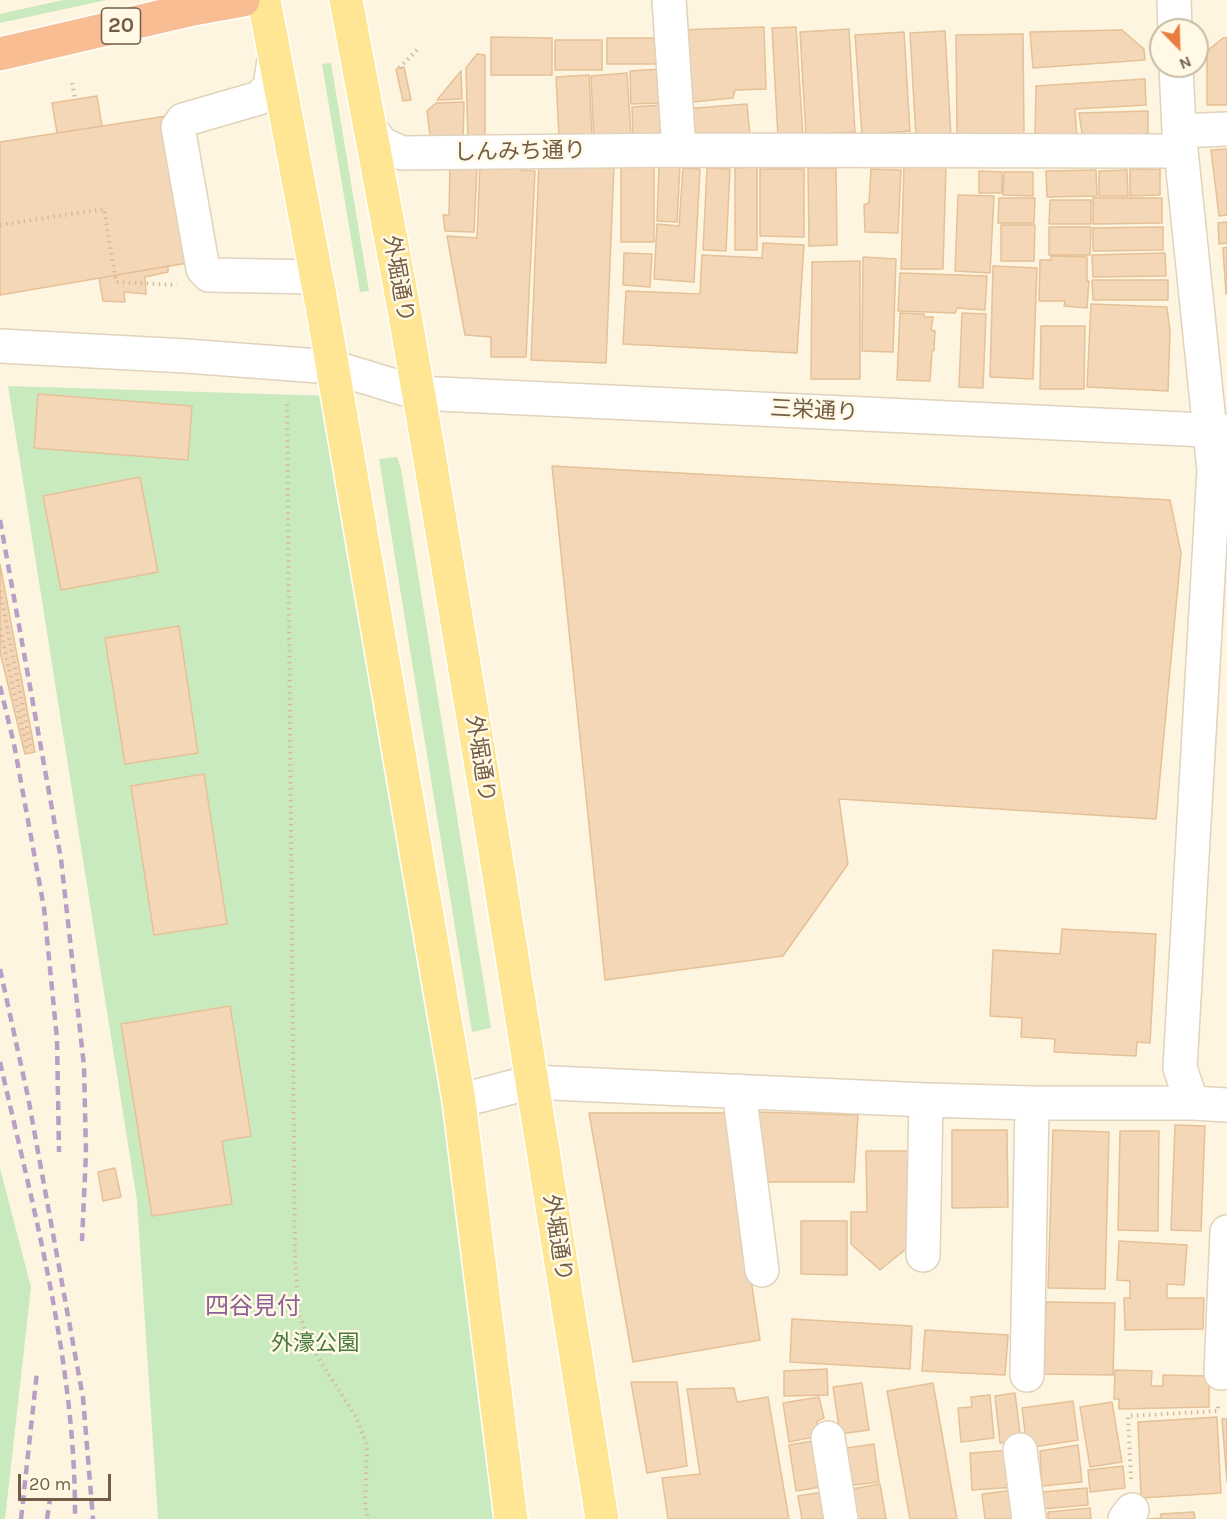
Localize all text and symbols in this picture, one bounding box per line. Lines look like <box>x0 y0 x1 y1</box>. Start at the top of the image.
road number: 20 <box>102 8 140 44</box>
north arrow <box>1149 18 1209 78</box>
text: N <box>1176 52 1194 74</box>
street label: しんみち通り <box>454 138 586 166</box>
street label: 外堀通り <box>377 233 419 325</box>
street label: 三栄通り <box>769 396 859 426</box>
street label: 外堀通り <box>460 713 500 805</box>
street label: 外堀通り <box>537 1192 577 1284</box>
district label: 四谷見付 <box>205 1293 301 1321</box>
park label: 外濠公園 <box>271 1331 359 1357</box>
scale bar <box>21 1462 114 1500</box>
text: 20 m <box>29 1473 71 1495</box>

